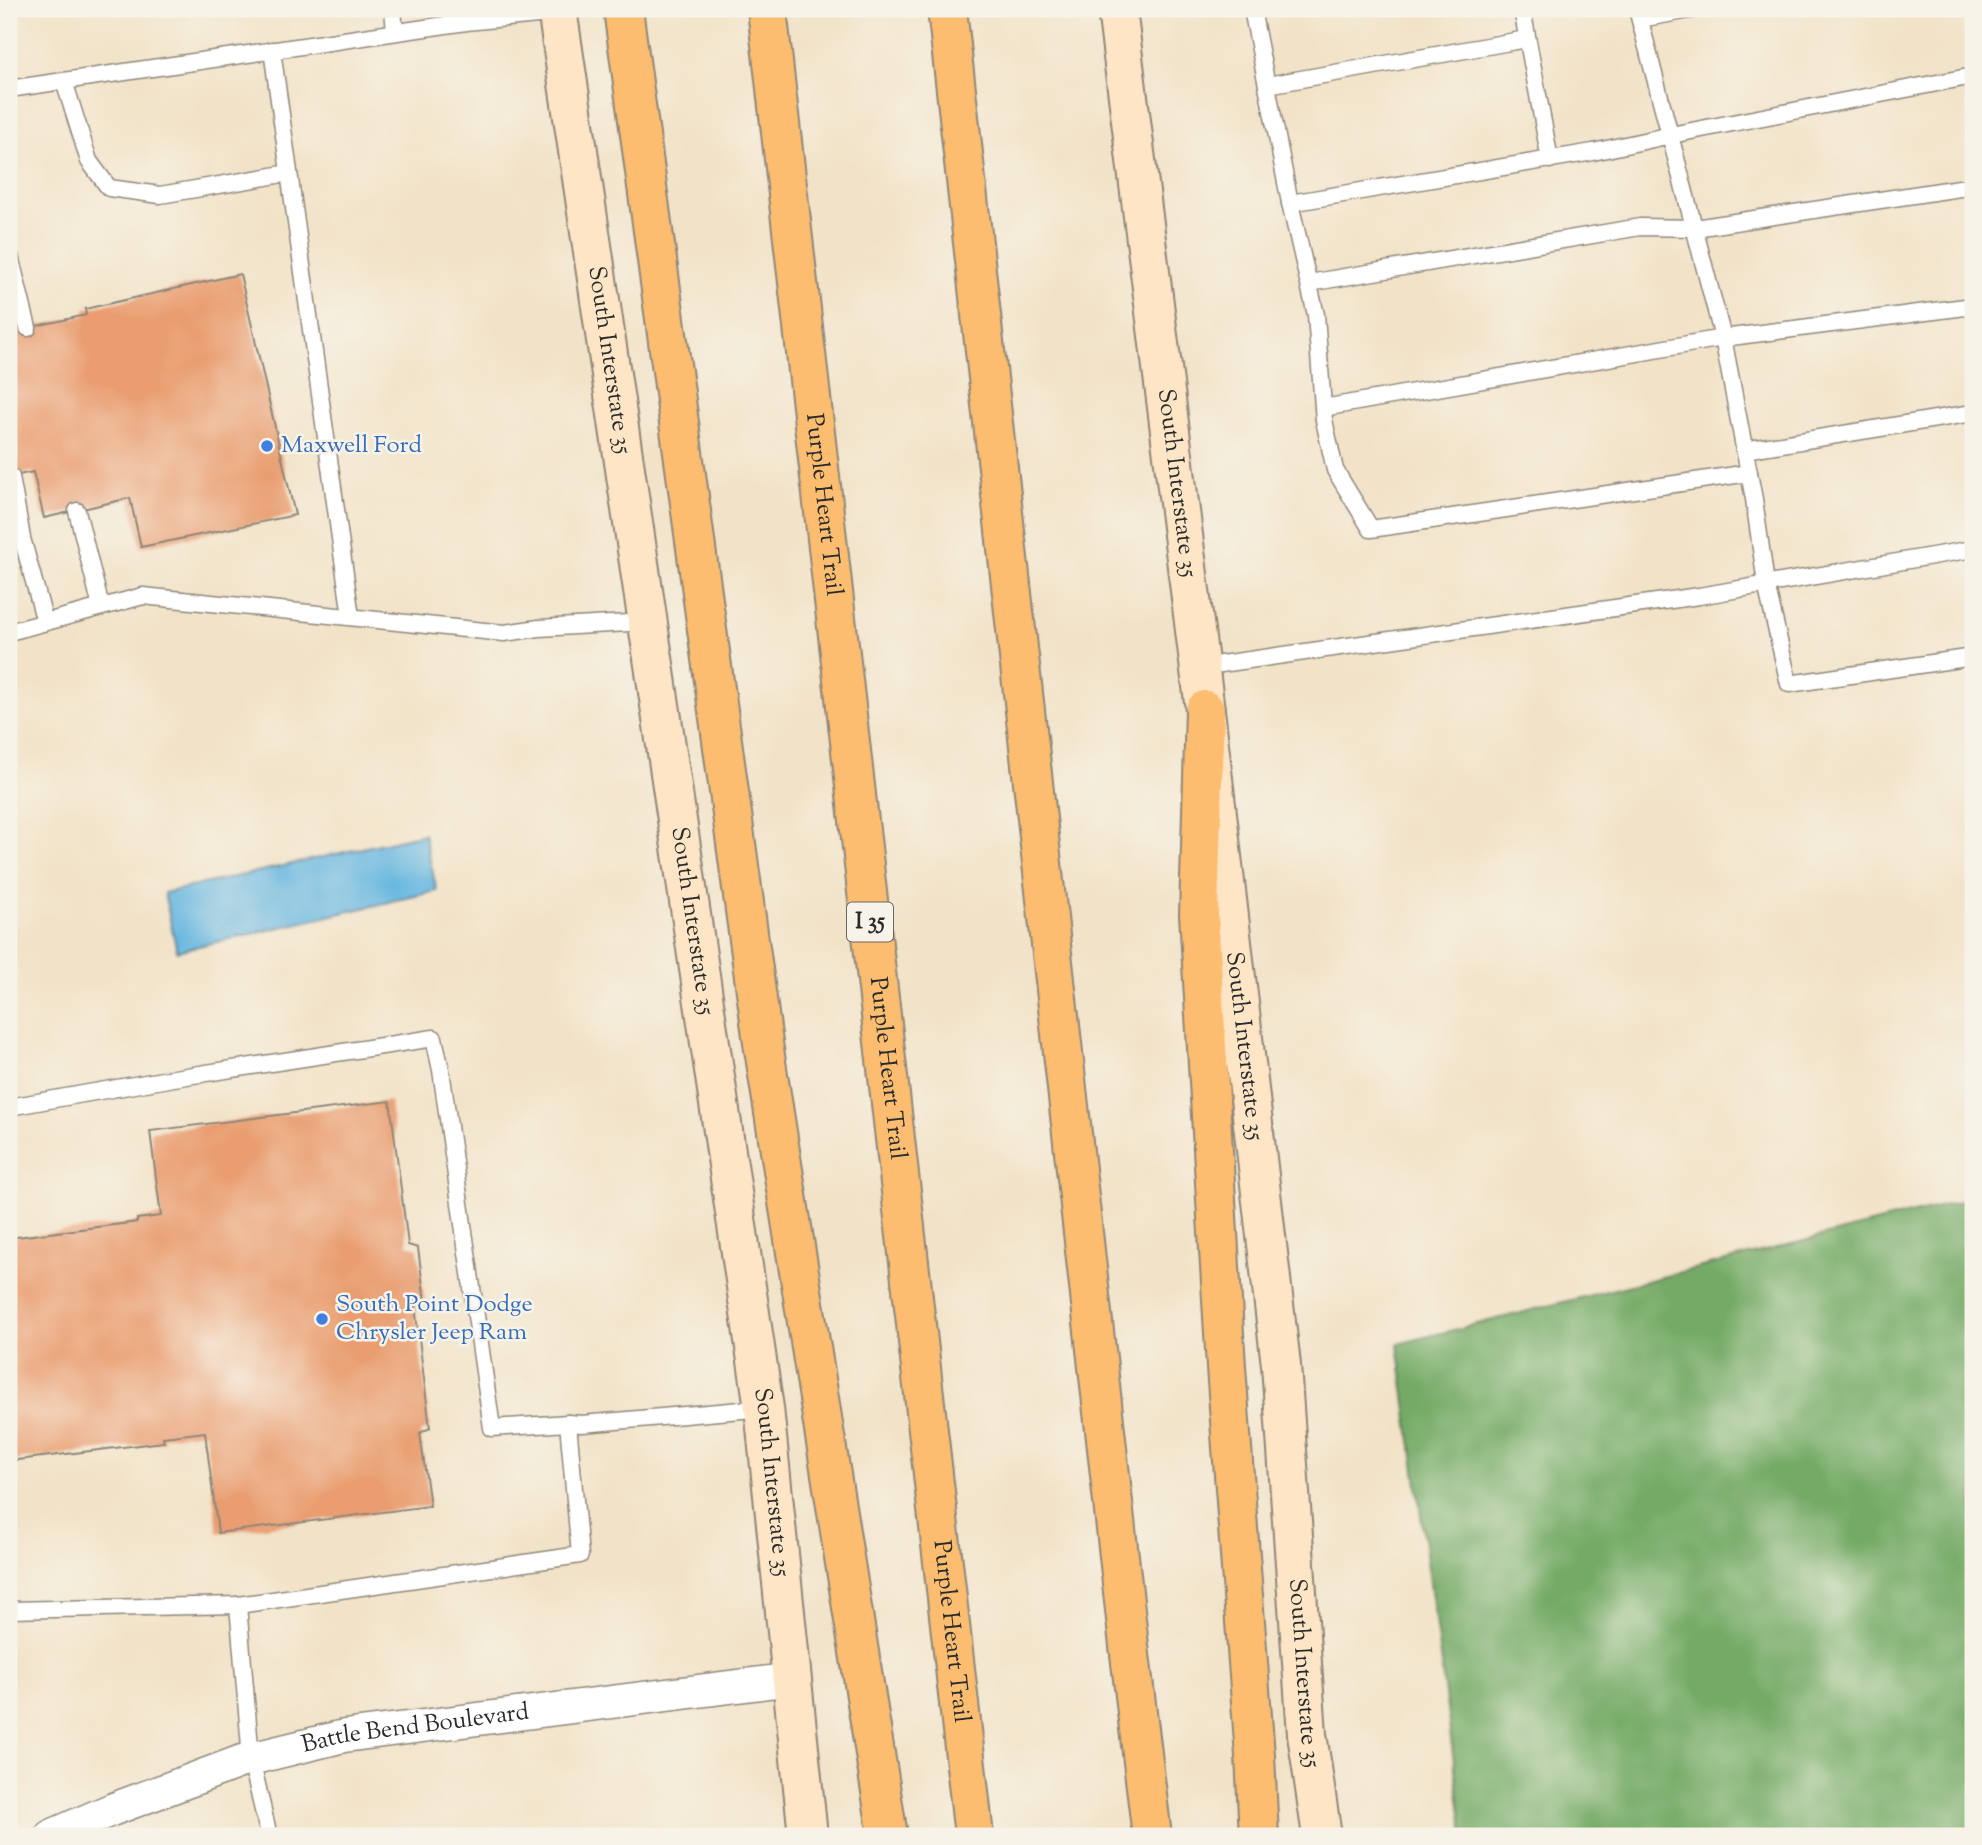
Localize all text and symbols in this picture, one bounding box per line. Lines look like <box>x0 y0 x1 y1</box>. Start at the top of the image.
street label: South Interstate 35 <box>578 264 640 457</box>
street label: South Interstate 35 <box>1148 387 1205 580</box>
street label: Purple Heart Trail <box>796 412 850 598</box>
place label: Maxwell Ford <box>281 429 423 463</box>
marker: Maxwell Ford <box>259 438 275 454</box>
street label: South Interstate 35 <box>661 825 723 1017</box>
road number: I 35 <box>847 903 893 942</box>
street label: South Interstate 35 <box>1216 950 1272 1143</box>
street label: Purple Heart Trail <box>860 975 914 1162</box>
place label: South Point Dodge Chrysler Jeep Ram <box>336 1288 533 1350</box>
marker: South Point Dodge Chrysler Jeep Ram <box>314 1311 330 1327</box>
street label: South Interstate 35 <box>744 1386 798 1579</box>
street label: Purple Heart Trail <box>924 1538 978 1725</box>
street label: South Interstate 35 <box>1279 1577 1329 1770</box>
street label: Battle Bend Boulevard <box>298 1696 532 1763</box>

